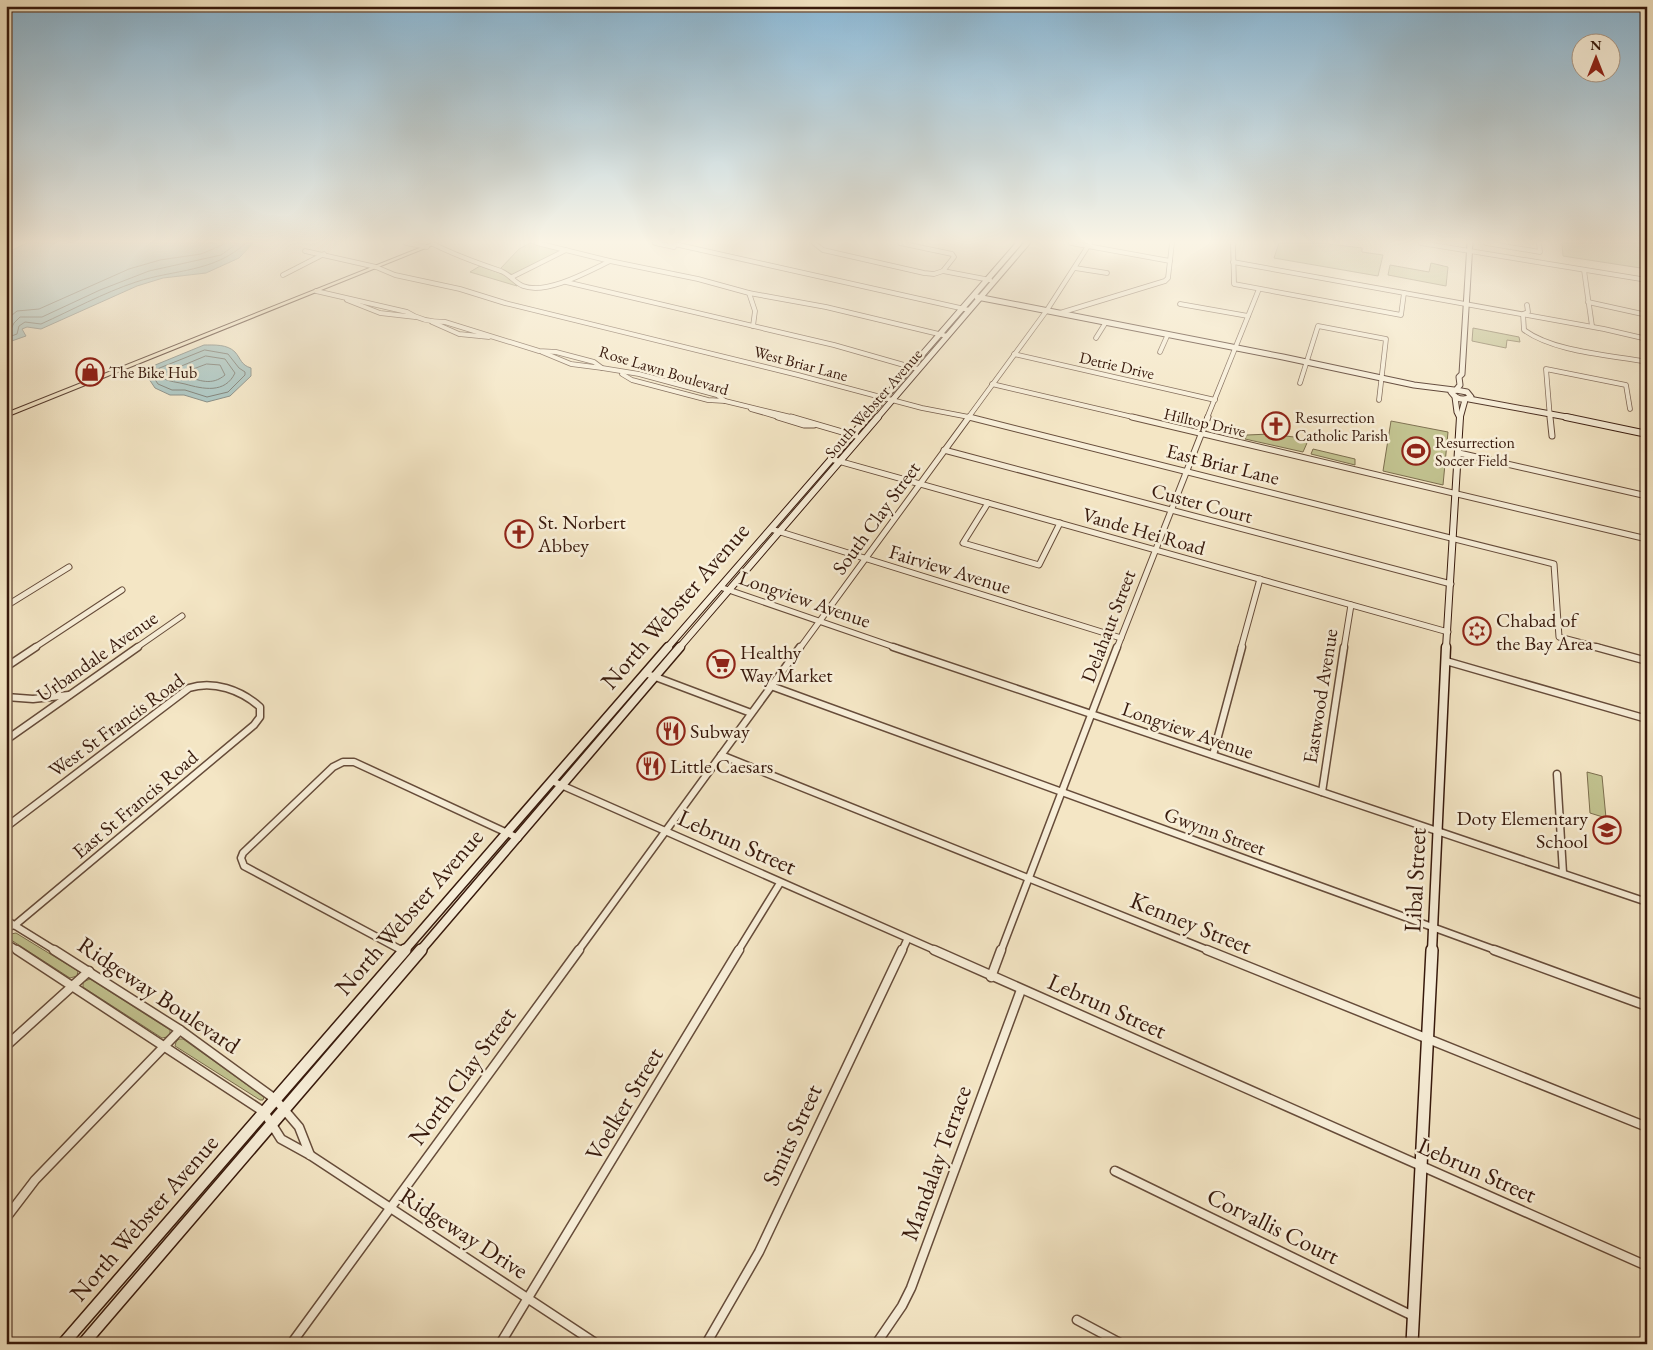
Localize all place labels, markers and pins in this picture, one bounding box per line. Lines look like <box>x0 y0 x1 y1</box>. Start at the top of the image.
shop icon: The Bike Hub <box>75 357 105 387</box>
place label: The Bike Hub <box>109 362 197 383</box>
place label: Resurrection Catholic Parish <box>1295 407 1388 446</box>
church icon: Resurrection Catholic Parish <box>1261 411 1291 441</box>
place label: Resurrection Soccer Field <box>1435 432 1515 471</box>
sports icon: Resurrection Soccer Field <box>1401 436 1431 466</box>
place label: St. Norbert Abbey <box>537 509 626 558</box>
church icon: St. Norbert Abbey <box>504 519 534 549</box>
place label: Chabad of the Bay Area <box>1496 607 1593 656</box>
synagogue icon: Chabad of the Bay Area <box>1462 616 1492 646</box>
place label: Healthy Way Market <box>740 639 833 688</box>
supermarket icon: Healthy Way Market <box>706 649 736 679</box>
restaurant icon: Subway <box>656 716 686 746</box>
place label: Subway <box>690 718 750 744</box>
restaurant icon: Little Caesars <box>636 751 666 781</box>
place label: Little Caesars <box>670 753 773 779</box>
place label: Doty Elementary School <box>1456 805 1588 854</box>
school or university icon: Doty Elementary School <box>1592 815 1622 845</box>

